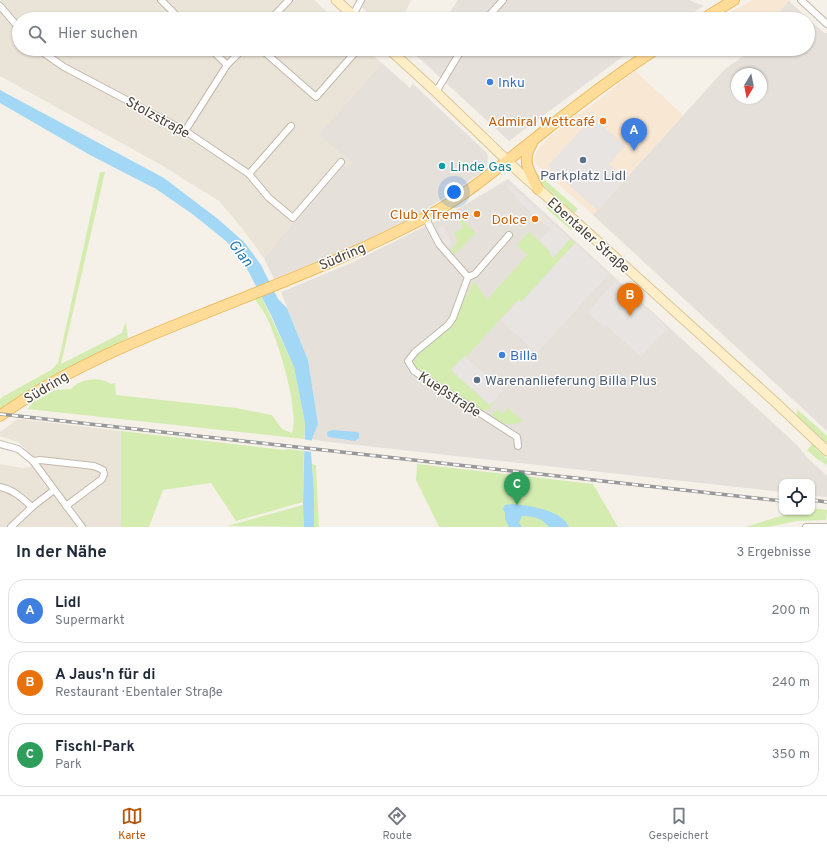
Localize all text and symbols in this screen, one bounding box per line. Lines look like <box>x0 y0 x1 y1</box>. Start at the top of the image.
search box <box>12 12 815 56</box>
icon: search <box>26 23 48 45</box>
text: Hier suchen <box>58 25 138 44</box>
north arrow <box>731 68 767 104</box>
place label: Inku <box>498 75 525 92</box>
marker: Inku <box>485 77 495 87</box>
street label: Stolzstraße <box>122 94 192 143</box>
place label: Admiral Wettcafé <box>488 114 595 131</box>
marker: Admiral Wettcafé <box>598 116 608 126</box>
pin: A <box>621 118 647 151</box>
marker: Parkplatz Lidl <box>578 155 588 165</box>
place label: Linde Gas <box>450 159 512 176</box>
marker: Linde Gas <box>437 161 447 171</box>
place label: Parkplatz Lidl <box>540 168 626 185</box>
your location <box>444 182 464 202</box>
street label: Ebentaler Straße <box>543 195 633 278</box>
place label: Club XTreme <box>390 207 469 224</box>
marker: Club XTreme <box>472 209 482 219</box>
place label: Dolce <box>491 212 527 229</box>
marker: Dolce <box>530 214 540 224</box>
water label: Glan <box>223 236 256 271</box>
street label: Südring <box>317 240 368 275</box>
pin: B <box>617 283 643 316</box>
place label: Billa <box>510 348 537 365</box>
marker: Billa <box>497 350 507 360</box>
street label: Südring <box>21 368 72 408</box>
street label: Kueßstraße <box>415 369 484 422</box>
place label: Warenanlieferung Billa Plus <box>485 373 657 390</box>
marker: Warenanlieferung Billa Plus <box>472 375 482 385</box>
pin: C <box>504 472 530 505</box>
map controls <box>779 479 815 515</box>
button: locate <box>779 479 815 515</box>
text: In der Nähe <box>16 542 107 564</box>
text: 3 Ergebnisse <box>736 545 811 561</box>
text: Lidl <box>55 594 81 613</box>
text: A <box>25 603 35 619</box>
text: 200 m <box>771 603 810 619</box>
text: Supermarkt <box>55 613 125 629</box>
text: A Jaus'n für di <box>55 666 155 685</box>
text: B <box>26 675 34 691</box>
text: 240 m <box>772 675 810 691</box>
text: Restaurant · Ebentaler Straße <box>55 685 223 701</box>
text: Fischl-Park <box>55 738 135 757</box>
text: C <box>26 747 34 763</box>
text: 350 m <box>772 747 810 763</box>
text: Park <box>55 757 82 773</box>
tab: Karte <box>118 805 146 843</box>
tab: Route <box>382 805 412 843</box>
tab: Gespeichert <box>649 805 709 843</box>

